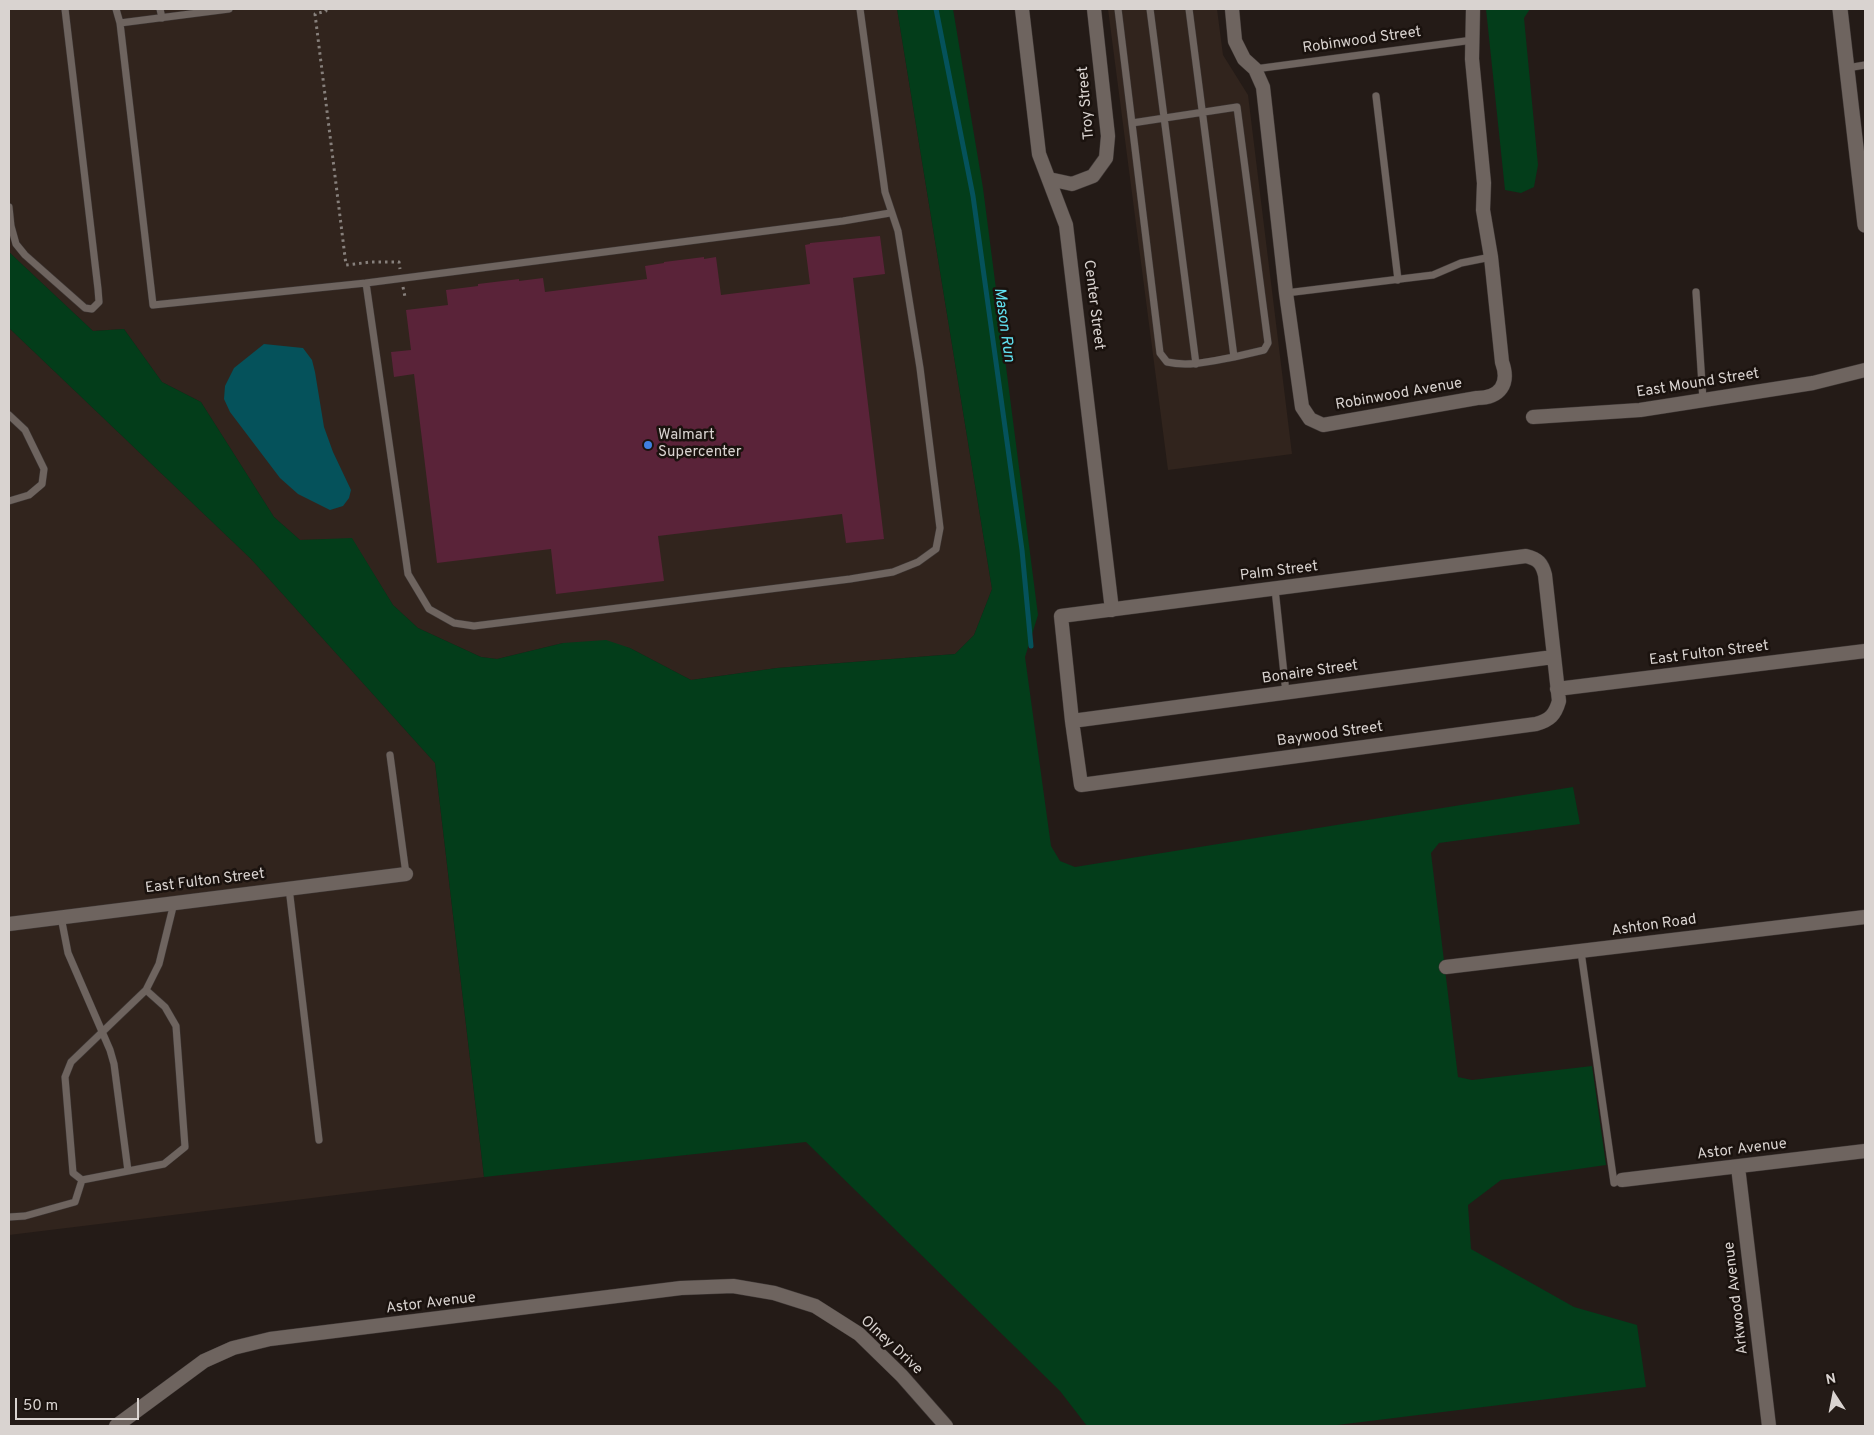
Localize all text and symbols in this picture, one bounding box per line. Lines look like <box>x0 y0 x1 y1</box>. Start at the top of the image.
street label: Robinwood Street <box>1302 24 1422 58</box>
street label: Troy Street <box>1075 65 1099 141</box>
street label: Center Street <box>1079 259 1107 351</box>
water label: Mason Run <box>988 286 1018 364</box>
street label: East Mound Street <box>1635 365 1761 403</box>
street label: Robinwood Avenue <box>1334 375 1464 415</box>
place label: Walmart Supercenter <box>658 427 742 462</box>
marker: Walmart Supercenter <box>642 439 654 451</box>
street label: Palm Street <box>1239 558 1319 586</box>
street label: East Fulton Street <box>1648 638 1770 670</box>
street label: Bonaire Street <box>1261 657 1359 689</box>
street label: Baywood Street <box>1276 719 1384 751</box>
street label: East Fulton Street <box>144 866 266 898</box>
street label: Ashton Road <box>1610 911 1698 941</box>
street label: Astor Avenue <box>1696 1136 1788 1164</box>
street label: Arkwood Avenue <box>1721 1241 1753 1355</box>
street label: Astor Avenue <box>385 1290 477 1318</box>
street label: Olney Drive <box>856 1313 926 1379</box>
north arrow <box>1809 1370 1859 1420</box>
text: N <box>1824 1370 1838 1389</box>
scale bar <box>18 1388 141 1420</box>
text: 50 m <box>23 1397 58 1416</box>

